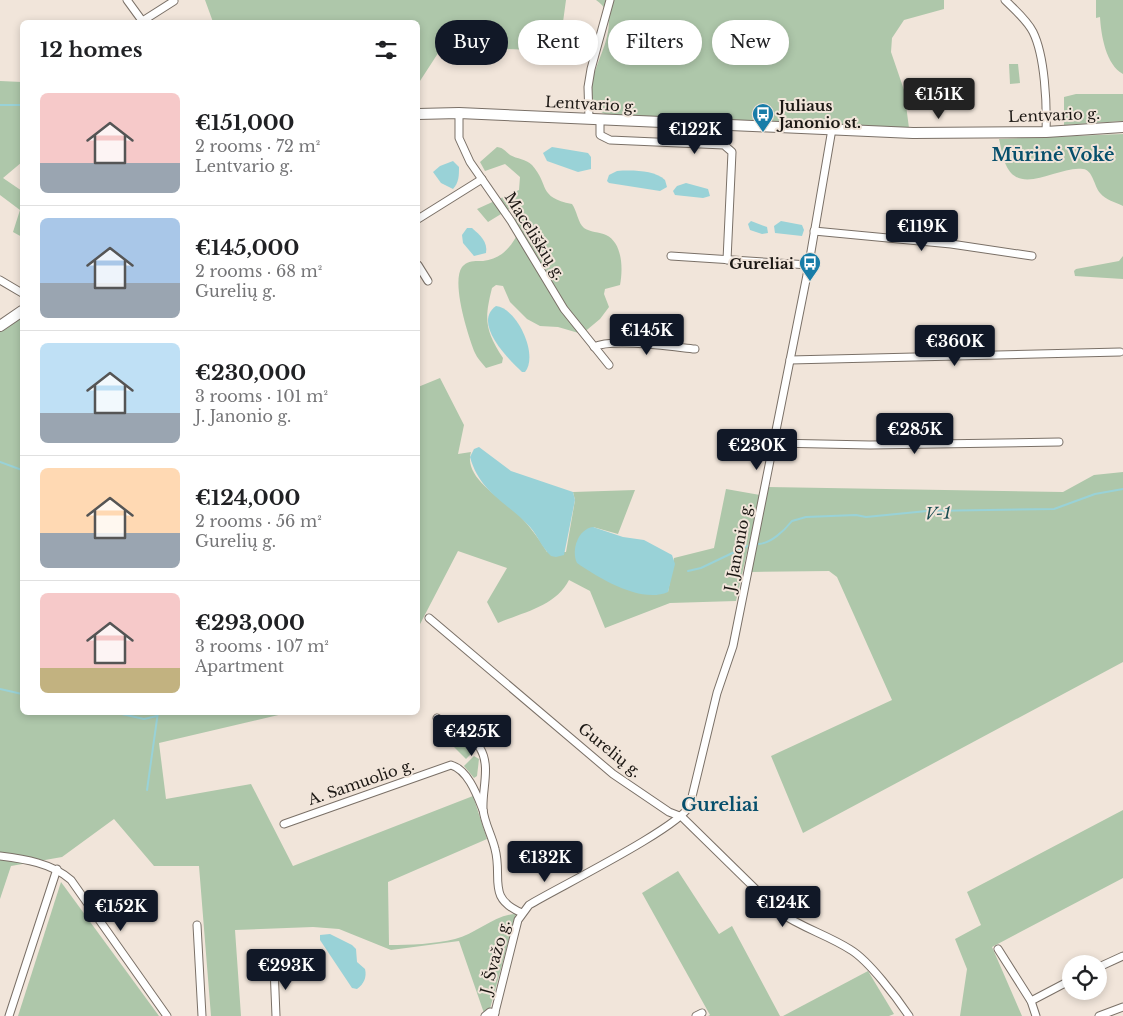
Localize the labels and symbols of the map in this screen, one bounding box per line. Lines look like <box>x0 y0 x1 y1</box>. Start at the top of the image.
pin: €151K <box>904 78 974 120</box>
street label: Lentvario g. <box>544 92 638 116</box>
place label: Juliaus Janonio st. <box>776 96 861 132</box>
bus stop icon: Juliaus Janonio st. <box>751 102 775 133</box>
street label: Lentvario g. <box>1008 104 1100 126</box>
pin: €122K <box>660 112 730 155</box>
district label: Mūrinė Vokė <box>992 144 1114 166</box>
street label: Maceliškių g. <box>501 189 569 283</box>
pin: €119K <box>887 210 957 252</box>
bus stop icon: Gureliai <box>798 251 822 282</box>
place label: Gureliai <box>729 254 795 273</box>
pin: €145K <box>612 314 682 356</box>
pin: €360K <box>920 324 990 367</box>
pin: €285K <box>880 412 950 455</box>
pin: €230K <box>722 428 792 471</box>
street label: J. Janonio g. <box>720 501 756 595</box>
water label: V-1 <box>925 503 951 523</box>
pin: €425K <box>437 714 507 757</box>
street label: Gurelių g. <box>574 719 646 781</box>
street label: A. Samuolio g. <box>305 755 417 809</box>
district label: Gureliai <box>681 794 759 816</box>
pin: €132K <box>510 840 580 883</box>
pin: €124K <box>748 886 818 928</box>
pin: €152K <box>86 890 156 932</box>
street label: J. Švažo g. <box>475 918 514 998</box>
pin: €293K <box>251 948 321 991</box>

